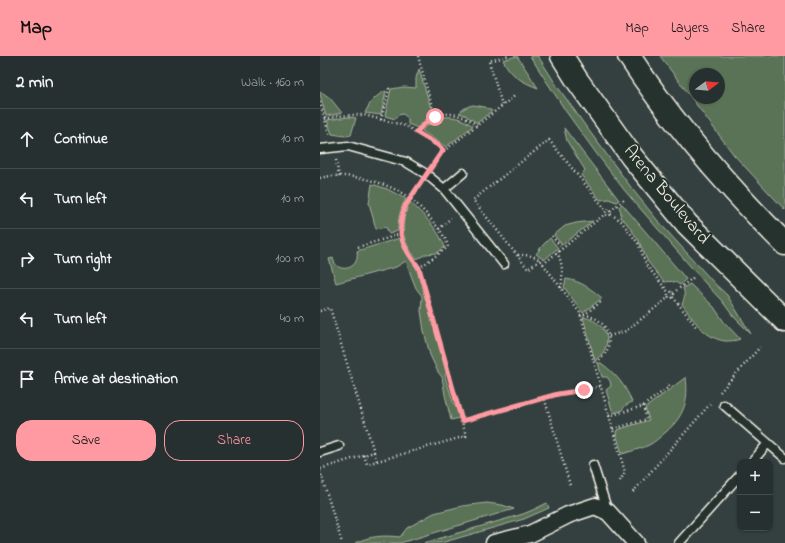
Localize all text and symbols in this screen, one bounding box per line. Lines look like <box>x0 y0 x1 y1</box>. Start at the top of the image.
text: Map <box>20 15 52 42</box>
text: Map <box>625 18 649 39</box>
text: Layers <box>671 18 709 39</box>
text: Share <box>731 18 765 39</box>
north arrow <box>689 68 725 104</box>
text: 2 min <box>16 70 53 95</box>
text: Walk · 160 m <box>241 73 304 92</box>
route start <box>426 108 444 126</box>
icon: ahead <box>16 128 38 150</box>
text: Continue <box>54 128 108 150</box>
text: 10 m <box>281 129 304 148</box>
street label: Arena Boulevard <box>617 140 715 250</box>
icon: left <box>16 188 38 210</box>
text: Turn left <box>54 188 107 210</box>
text: 10 m <box>281 189 304 208</box>
icon: right <box>16 248 38 270</box>
text: Turn right <box>54 248 112 270</box>
text: 100 m <box>275 249 304 268</box>
icon: left <box>16 308 38 330</box>
text: Turn left <box>54 308 107 330</box>
text: 40 m <box>280 309 304 328</box>
icon: arrive <box>16 368 38 390</box>
text: Arrive at destination <box>54 368 178 390</box>
route end <box>575 381 593 399</box>
button: Save <box>16 420 156 461</box>
button: Share <box>164 420 304 461</box>
map controls <box>737 459 773 531</box>
button: + <box>737 459 773 495</box>
button: − <box>737 495 773 531</box>

